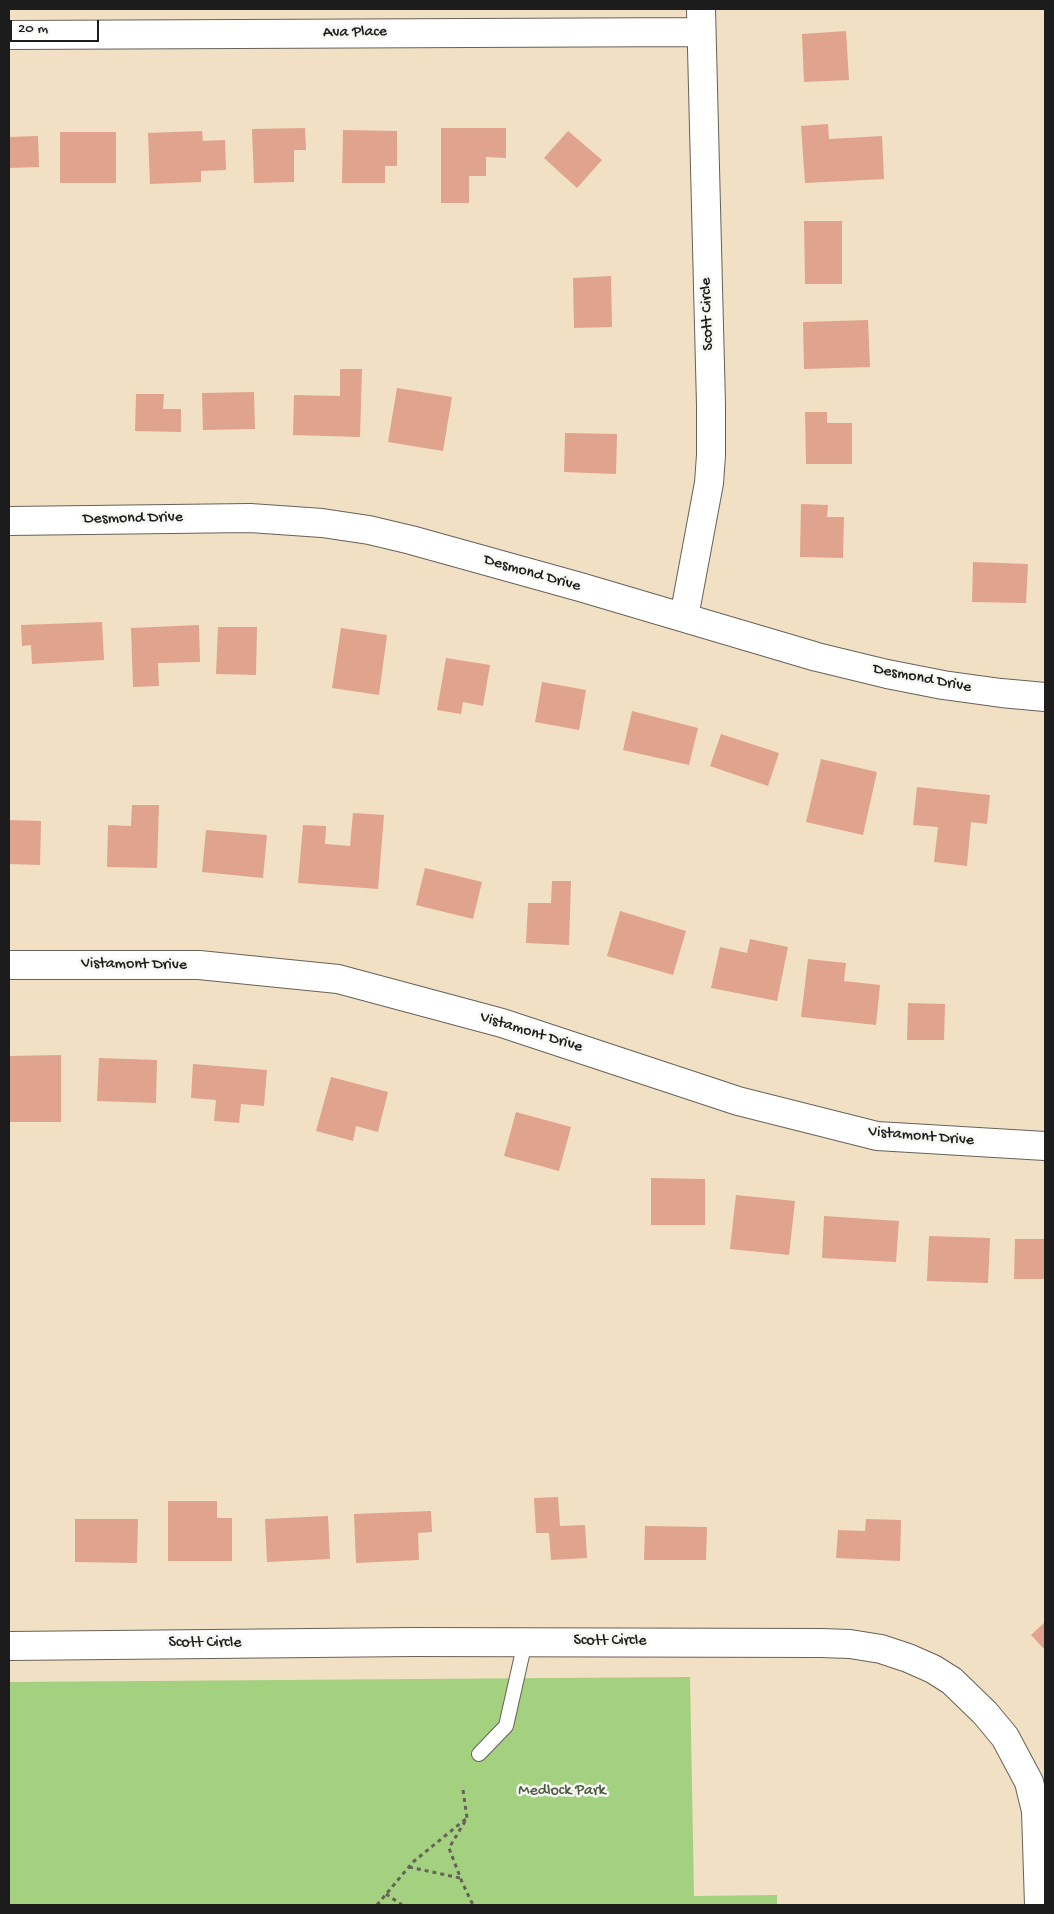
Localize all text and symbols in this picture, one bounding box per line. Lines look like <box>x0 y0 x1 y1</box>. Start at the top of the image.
scale bar <box>12 10 101 42</box>
text: 20 m <box>18 20 48 38</box>
street label: Ava Place <box>323 23 387 43</box>
street label: Scott Circle <box>697 277 719 351</box>
street label: Desmond Drive <box>83 509 183 529</box>
street label: Desmond Drive <box>481 551 583 597</box>
street label: Desmond Drive <box>871 660 973 698</box>
street label: Vistamont Drive <box>81 954 187 976</box>
street label: Vistamont Drive <box>477 1008 585 1058</box>
street label: Vistamont Drive <box>867 1123 975 1151</box>
street label: Scott Circle <box>573 1632 647 1652</box>
street label: Scott Circle <box>168 1634 242 1654</box>
park label: Medlock Park <box>518 1782 606 1802</box>

